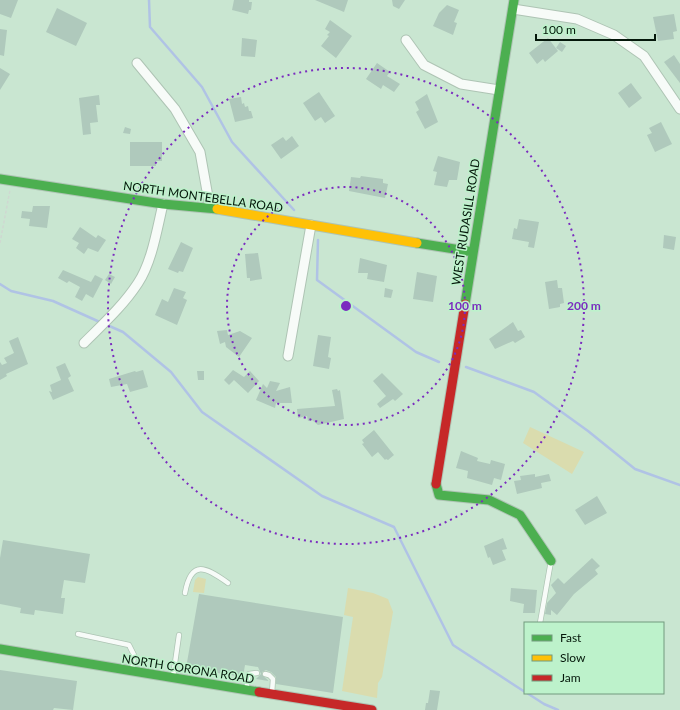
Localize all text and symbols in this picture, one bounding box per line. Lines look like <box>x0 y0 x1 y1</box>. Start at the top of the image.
scale bar <box>536 16 655 42</box>
text: 100 m <box>542 22 576 37</box>
street label: WEST RUDASILL ROAD <box>448 158 483 286</box>
street label: NORTH MONTEBELLA ROAD <box>122 178 284 215</box>
text: 100 m <box>448 298 482 313</box>
text: 200 m <box>567 298 601 313</box>
centre of rings <box>339 299 353 313</box>
legend <box>524 622 664 694</box>
text: Fast <box>560 630 582 645</box>
text: Slow <box>560 650 586 665</box>
street label: NORTH CORONA ROAD <box>121 651 255 686</box>
text: Jam <box>560 670 581 685</box>

